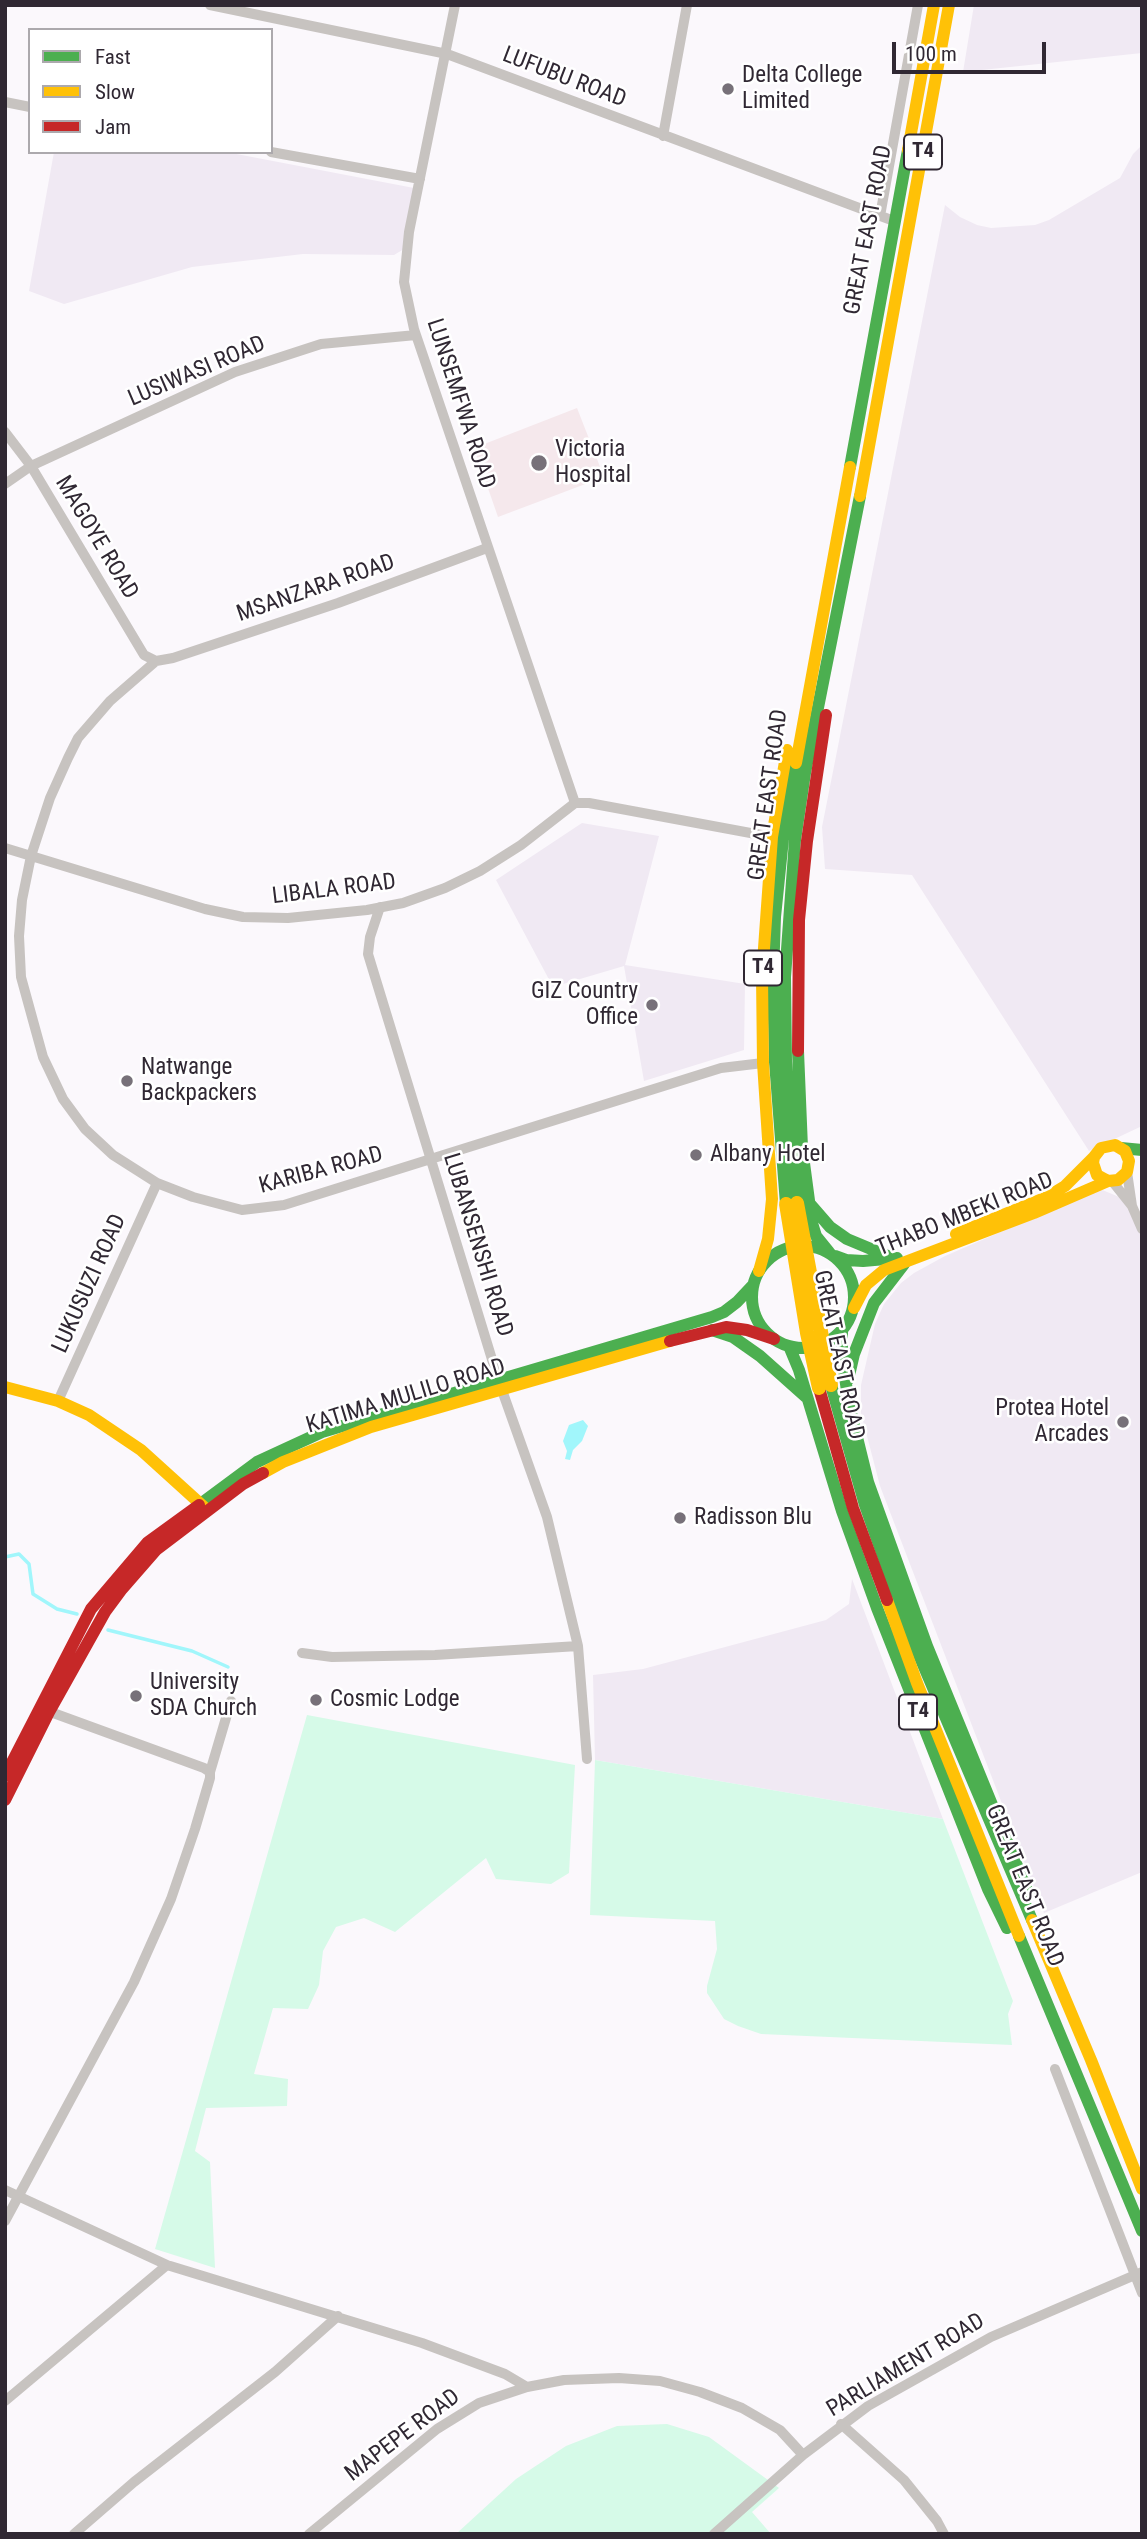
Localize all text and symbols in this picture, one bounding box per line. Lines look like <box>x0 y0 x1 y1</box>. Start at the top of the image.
legend <box>28 28 273 154</box>
scale bar <box>895 28 1049 72</box>
street label: LUFUBU ROAD <box>498 42 630 114</box>
text: 100 m <box>905 42 957 66</box>
text: Fast <box>95 45 131 69</box>
place label: Delta College Limited <box>742 62 862 116</box>
text: Slow <box>95 80 135 104</box>
marker: Delta College Limited <box>720 81 736 97</box>
text: Jam <box>95 115 131 139</box>
road number: T4 <box>904 134 942 170</box>
street label: GREAT EAST ROAD <box>839 143 899 317</box>
street label: LUNSEMFWA ROAD <box>420 316 500 492</box>
street label: LUSIWASI ROAD <box>124 331 270 413</box>
place label: Victoria Hospital <box>555 436 631 490</box>
marker: Victoria Hospital <box>529 453 549 473</box>
street label: MAGOYE ROAD <box>48 471 144 605</box>
street label: MSANZARA ROAD <box>233 549 399 629</box>
street label: GREAT EAST ROAD <box>743 708 795 882</box>
street label: LIBALA ROAD <box>271 869 397 911</box>
road number: T4 <box>744 950 782 986</box>
place label: GIZ Country Office <box>531 978 638 1032</box>
marker: GIZ Country Office <box>644 997 660 1013</box>
place label: Natwange Backpackers <box>141 1054 257 1108</box>
marker: Natwange Backpackers <box>119 1073 135 1089</box>
street label: KARIBA ROAD <box>256 1141 386 1201</box>
place label: Albany Hotel <box>710 1141 826 1169</box>
marker: Albany Hotel <box>688 1147 704 1163</box>
street label: LUBANSENSHI ROAD <box>436 1150 518 1340</box>
street label: THABO MBEKI ROAD <box>872 1167 1058 1263</box>
street label: LUKUSUZI ROAD <box>47 1210 133 1358</box>
street label: GREAT EAST ROAD <box>807 1268 869 1442</box>
street label: KATIMA MULILO ROAD <box>303 1354 509 1440</box>
place label: Protea Hotel Arcades <box>995 1395 1109 1449</box>
marker: Protea Hotel Arcades <box>1115 1414 1131 1430</box>
place label: Radisson Blu <box>694 1504 812 1532</box>
marker: Radisson Blu <box>672 1510 688 1526</box>
place label: University SDA Church <box>150 1669 257 1723</box>
place label: Cosmic Lodge <box>330 1686 460 1714</box>
marker: University SDA Church <box>128 1688 144 1704</box>
marker: Cosmic Lodge <box>308 1692 324 1708</box>
road number: T4 <box>899 1694 937 1730</box>
street label: GREAT EAST ROAD <box>979 1801 1069 1971</box>
street label: PARLIAMENT ROAD <box>822 2308 990 2424</box>
street label: MAPEPE ROAD <box>340 2384 466 2488</box>

